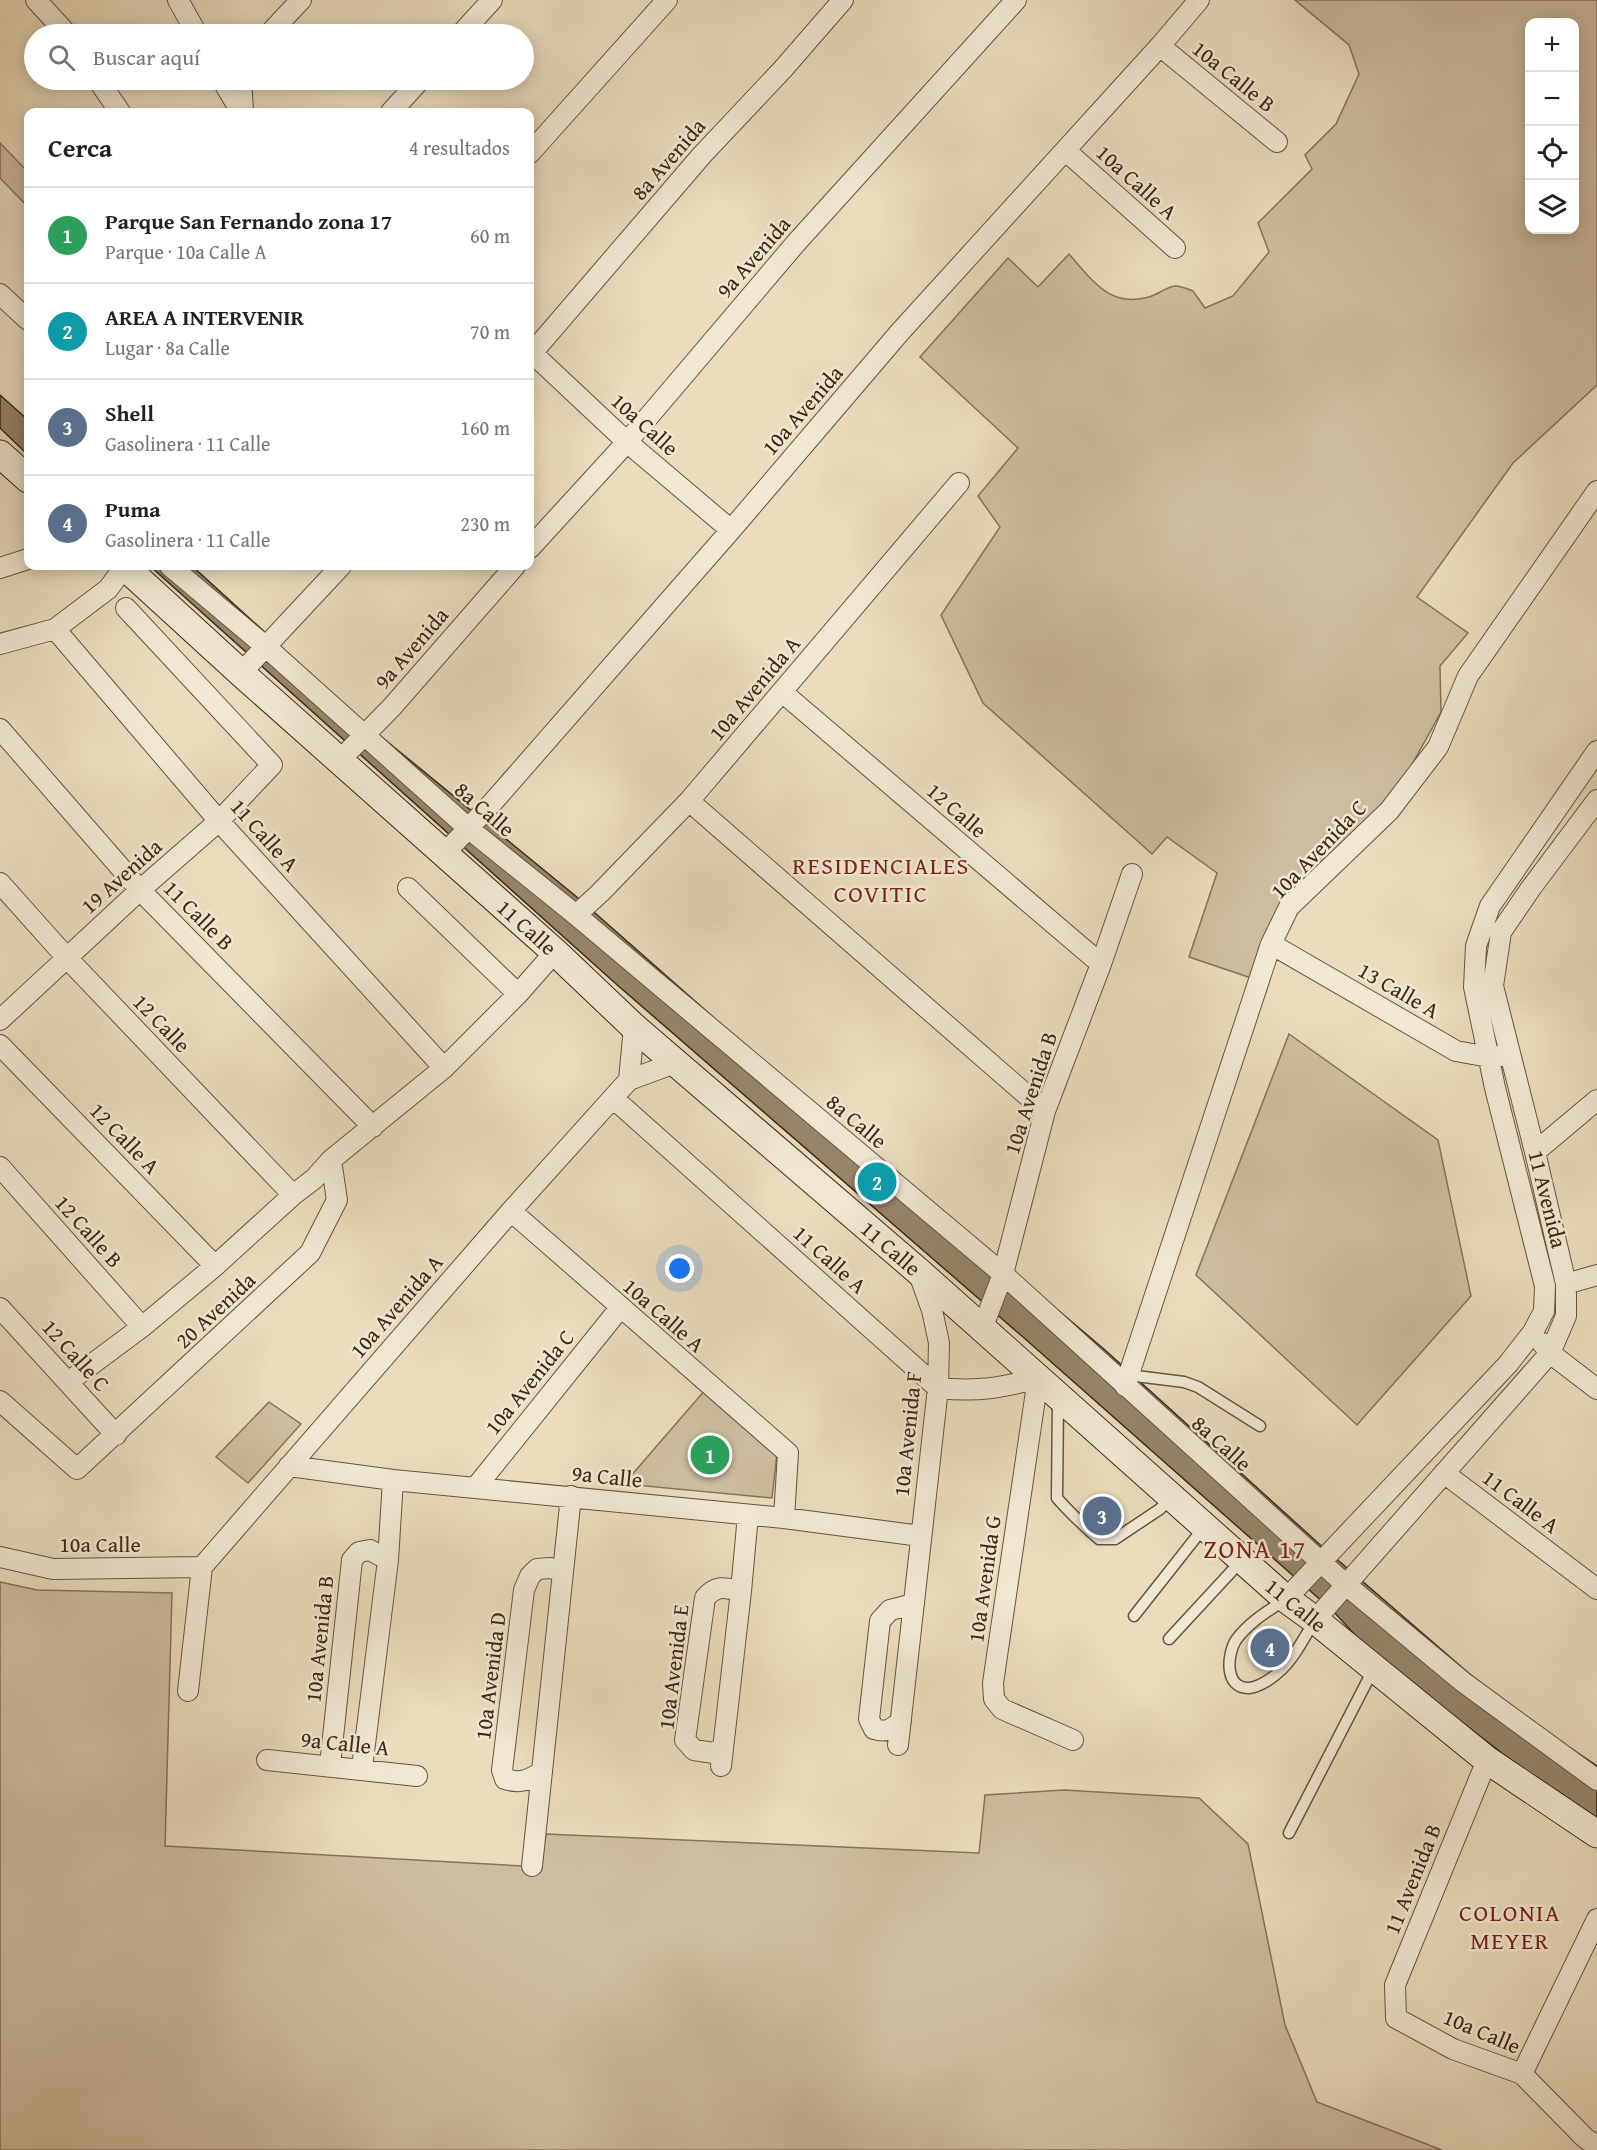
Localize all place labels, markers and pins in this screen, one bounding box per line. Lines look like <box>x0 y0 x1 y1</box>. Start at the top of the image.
pin: 2 <box>858 1160 896 1204</box>
pin: 1 <box>690 1432 730 1478</box>
pin: 3 <box>1082 1494 1122 1538</box>
pin: 4 <box>1250 1626 1290 1670</box>

